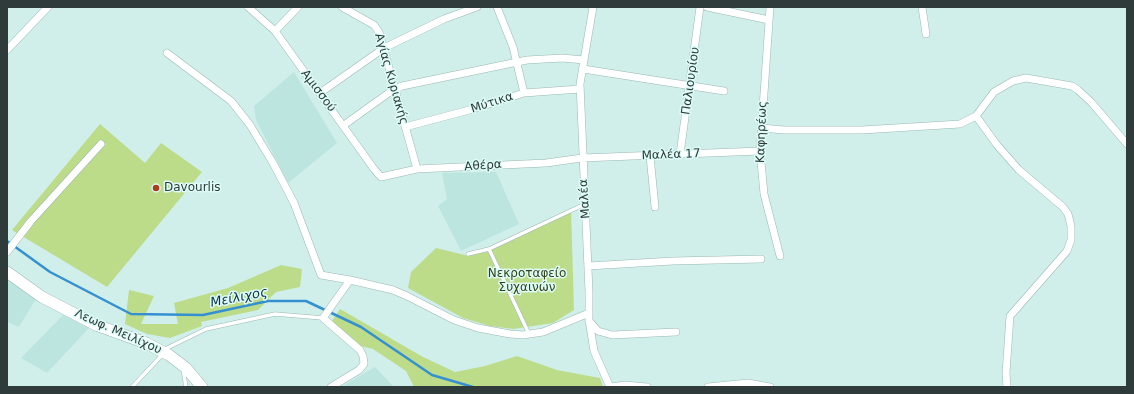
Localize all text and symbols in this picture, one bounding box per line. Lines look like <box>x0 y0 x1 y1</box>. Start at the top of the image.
street label: Αγίας Κυριακής <box>371 32 411 126</box>
street label: Παλιουρίου <box>679 46 703 116</box>
street label: Αμισσού <box>297 67 339 115</box>
street label: Μύτικα <box>469 89 515 117</box>
street label: Καφηρέως <box>754 101 770 163</box>
street label: Μαλέα 17 <box>641 147 701 163</box>
street label: Αθέρα <box>464 158 502 174</box>
street label: Μαλέα <box>576 179 594 219</box>
place label: Davourlis <box>164 181 220 195</box>
marker: Davourlis <box>151 183 161 193</box>
park label: Νεκροταφείο Συχαινών <box>488 267 566 295</box>
water label: Μείλιχος <box>209 285 269 311</box>
street label: Λεωφ. Μειλίχου <box>72 306 164 358</box>

